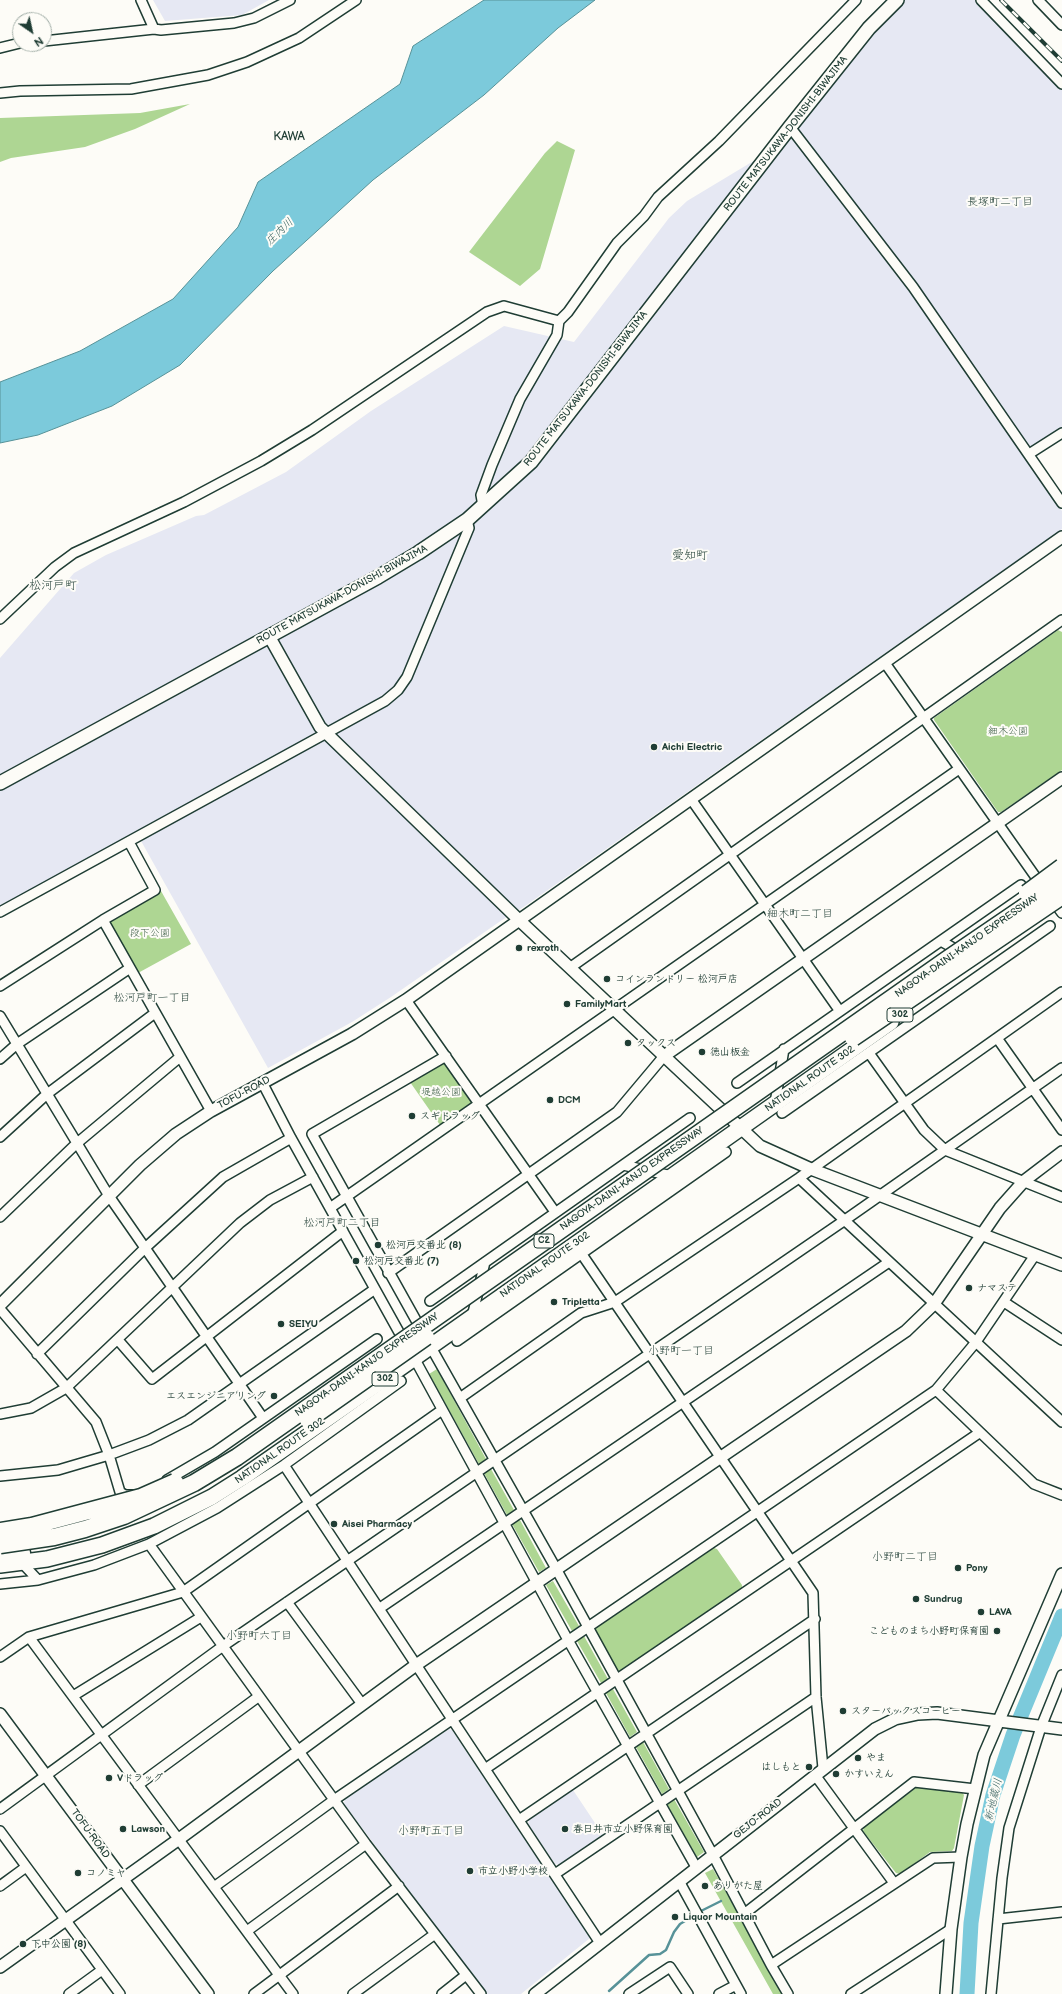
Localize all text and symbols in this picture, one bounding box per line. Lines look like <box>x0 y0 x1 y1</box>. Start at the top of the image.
north arrow <box>12 12 52 52</box>
text: N <box>31 34 45 49</box>
street label: ROUTE MATSUKAWA-DONISHI-BIWAJIMA <box>722 54 850 214</box>
district label: KAWA <box>271 130 307 144</box>
district label: 長塚町二丁目 <box>967 195 1033 209</box>
water label: 庄内川 <box>264 216 296 248</box>
street label: ROUTE MATSUKAWA-DONISHI-BIWAJIMA <box>522 309 650 469</box>
street label: ROUTE MATSUKAWA-DONISHI-BIWAJIMA <box>254 543 430 647</box>
district label: 愛知町 <box>672 549 708 563</box>
district label: 松河戸町 <box>29 579 77 593</box>
park label: 細木公園 <box>988 725 1028 737</box>
place label: Aichi Electric <box>662 741 722 753</box>
marker: Aichi Electric <box>649 742 659 752</box>
street label: NAGOYA-DAINI-KANJO EXPRESSWAY <box>893 892 1041 1000</box>
district label: 細木町二丁目 <box>767 907 833 921</box>
park label: 段下公園 <box>130 927 170 939</box>
place label: rexroth <box>527 942 559 954</box>
marker: rexroth <box>514 943 524 953</box>
place label: コインランドリー 松河戸店 <box>615 973 738 985</box>
marker: コインランドリー 松河戸店 <box>602 974 612 984</box>
district label: 松河戸町一丁目 <box>114 991 190 1005</box>
place label: FamilyMart <box>575 998 626 1010</box>
marker: FamilyMart <box>562 999 572 1009</box>
road number: 302 <box>887 1008 913 1022</box>
place label: タックス <box>636 1037 676 1049</box>
marker: タックス <box>623 1038 633 1048</box>
street label: NATIONAL ROUTE 302 <box>763 1043 857 1115</box>
place label: 徳山板金 <box>710 1046 750 1058</box>
marker: 徳山板金 <box>697 1047 707 1057</box>
street label: TOFU-ROAD <box>216 1074 272 1112</box>
park label: 堤越公園 <box>421 1086 461 1098</box>
place label: DCM <box>558 1094 581 1106</box>
marker: DCM <box>545 1095 555 1105</box>
place label: スギドラッグ <box>420 1110 480 1122</box>
marker: スギドラッグ <box>407 1111 417 1121</box>
street label: NAGOYA-DAINI-KANJO EXPRESSWAY <box>558 1125 706 1233</box>
district label: 松河戸町二丁目 <box>304 1216 380 1230</box>
street label: NATIONAL ROUTE 302 <box>498 1229 592 1301</box>
road number: C2 <box>534 1234 554 1248</box>
place label: 松河戸交番北 (8) <box>386 1239 462 1251</box>
marker: 松河戸交番北 (8) <box>373 1240 383 1250</box>
place label: 松河戸交番北 (7) <box>364 1255 439 1267</box>
marker: 松河戸交番北 (7) <box>351 1256 361 1266</box>
place label: ナマステ <box>977 1282 1017 1294</box>
marker: ナマステ <box>964 1283 974 1293</box>
place label: Tripletta <box>562 1296 600 1308</box>
marker: Tripletta <box>549 1297 559 1307</box>
street label: NAGOYA-DAINI-KANJO EXPRESSWAY <box>293 1311 441 1419</box>
place label: SEIYU <box>289 1318 318 1330</box>
marker: SEIYU <box>276 1319 286 1329</box>
district label: 小野町一丁目 <box>648 1344 714 1358</box>
road number: 302 <box>372 1372 398 1386</box>
place label: エスエンジニアリング <box>166 1390 266 1402</box>
marker: エスエンジニアリング <box>269 1391 279 1401</box>
street label: NATIONAL ROUTE 302 <box>233 1415 327 1487</box>
place label: Aisei Pharmacy <box>342 1518 412 1530</box>
marker: Aisei Pharmacy <box>329 1519 339 1529</box>
district label: 小野町二丁目 <box>872 1550 938 1564</box>
place label: Pony <box>966 1562 988 1574</box>
marker: Pony <box>953 1563 963 1573</box>
place label: Sundrug <box>924 1593 962 1605</box>
marker: Sundrug <box>911 1594 921 1604</box>
place label: LAVA <box>989 1606 1012 1618</box>
marker: LAVA <box>976 1607 986 1617</box>
place label: こどものまち小野町保育園 <box>869 1625 989 1637</box>
marker: こどものまち小野町保育園 <box>992 1626 1002 1636</box>
district label: 小野町六丁目 <box>226 1629 292 1643</box>
place label: スターバックスコーヒー <box>851 1705 961 1717</box>
marker: スターバックスコーヒー <box>838 1706 848 1716</box>
place label: やま <box>866 1752 886 1764</box>
marker: やま <box>853 1753 863 1763</box>
place label: はしもと <box>761 1761 801 1773</box>
marker: はしもと <box>804 1762 814 1772</box>
place label: かすいえん <box>844 1768 894 1780</box>
marker: かすいえん <box>831 1769 841 1779</box>
place label: Vドラッグ <box>117 1772 163 1784</box>
marker: Vドラッグ <box>104 1773 114 1783</box>
water label: 新地蔵川 <box>983 1777 1005 1823</box>
street label: GEJO-ROAD <box>731 1796 785 1842</box>
street label: TOFU-ROAD <box>68 1807 112 1861</box>
place label: Lawson <box>131 1823 165 1835</box>
place label: 春日井市立小野保育園 <box>573 1823 673 1835</box>
marker: Lawson <box>118 1824 128 1834</box>
district label: 小野町五丁目 <box>398 1824 464 1838</box>
marker: 春日井市立小野保育園 <box>560 1824 570 1834</box>
place label: 市立小野小学校 <box>478 1865 548 1877</box>
marker: 市立小野小学校 <box>465 1866 475 1876</box>
place label: コノミヤ <box>86 1867 126 1879</box>
marker: コノミヤ <box>73 1868 83 1878</box>
place label: ありがた屋 <box>713 1880 763 1892</box>
marker: ありがた屋 <box>700 1881 710 1891</box>
place label: Liquor Mountain <box>683 1911 757 1923</box>
marker: Liquor Mountain <box>670 1912 680 1922</box>
place label: 下中公園 (8) <box>31 1938 87 1950</box>
marker: 下中公園 (8) <box>18 1939 28 1949</box>

